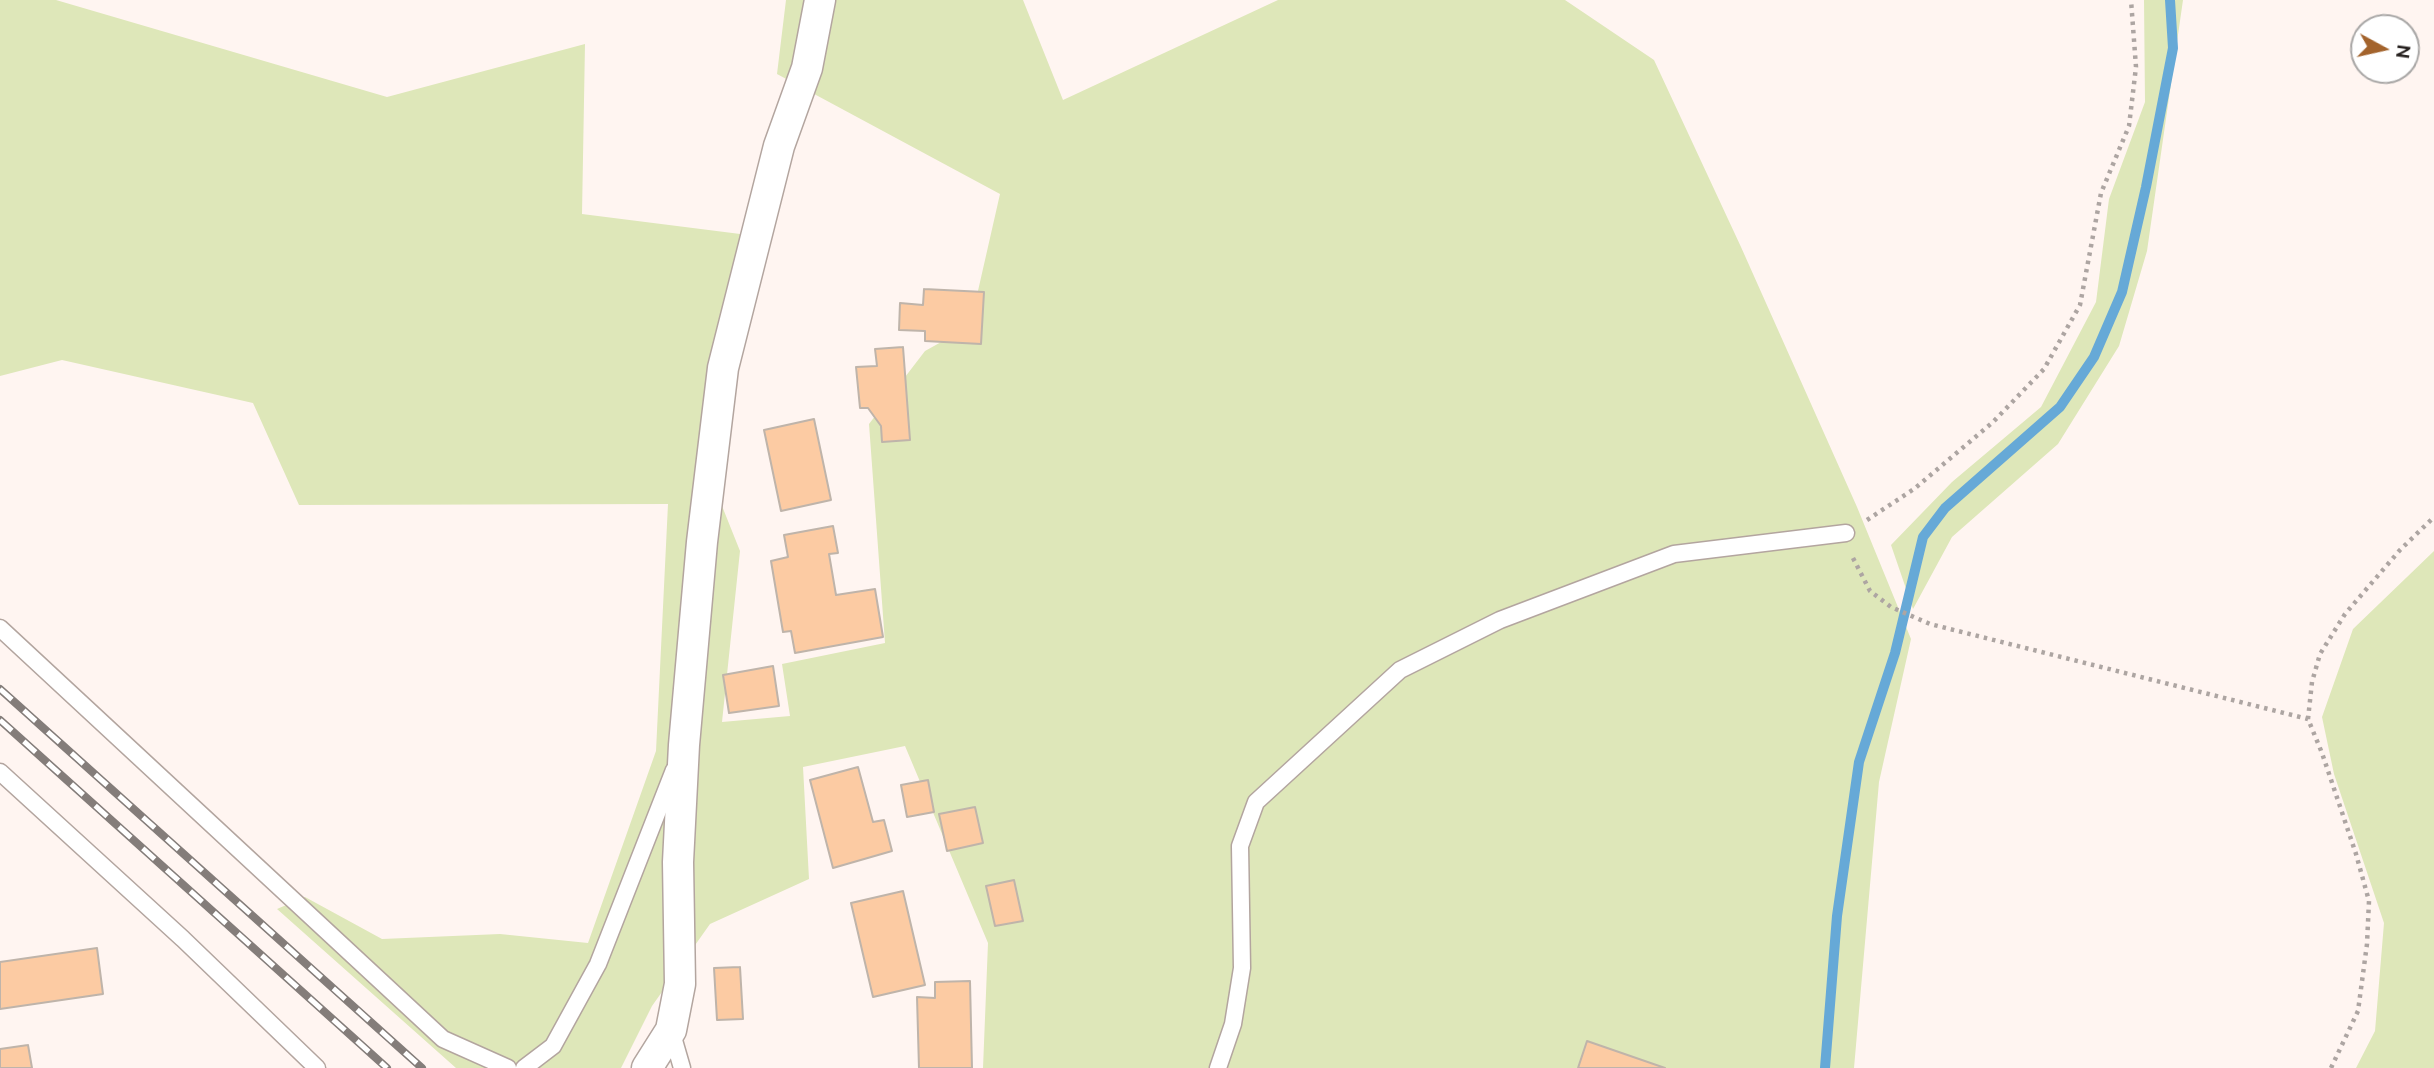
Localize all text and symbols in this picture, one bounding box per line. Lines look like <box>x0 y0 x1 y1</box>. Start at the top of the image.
north arrow <box>2350 14 2420 84</box>
text: N <box>2392 43 2416 60</box>

